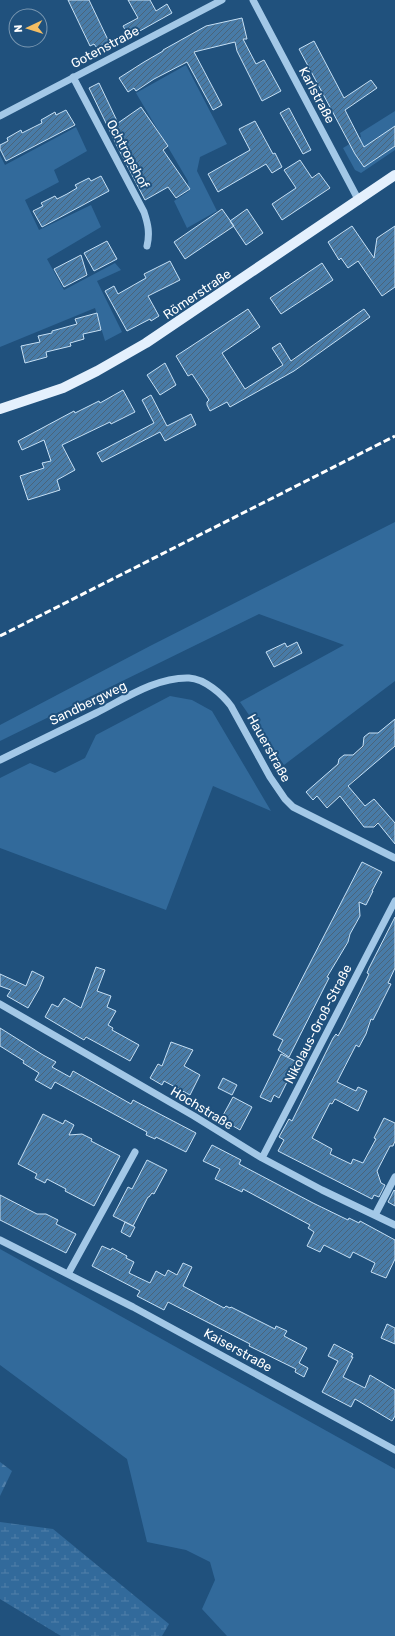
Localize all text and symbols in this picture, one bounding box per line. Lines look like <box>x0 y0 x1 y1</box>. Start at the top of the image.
north arrow <box>8 8 48 48</box>
street label: Gotenstraße <box>68 23 142 71</box>
text: N <box>12 24 25 33</box>
street label: Karlstraße <box>296 64 338 126</box>
street label: Ochtropshof <box>104 117 152 191</box>
street label: Römerstraße <box>160 266 234 322</box>
street label: Sandbergweg <box>47 678 129 729</box>
street label: Hauerstraße <box>244 711 294 785</box>
street label: Nikolaus-Groß-Straße <box>281 962 355 1086</box>
street label: Hochstraße <box>168 1083 236 1133</box>
street label: Kaiserstraße <box>201 1325 275 1375</box>

